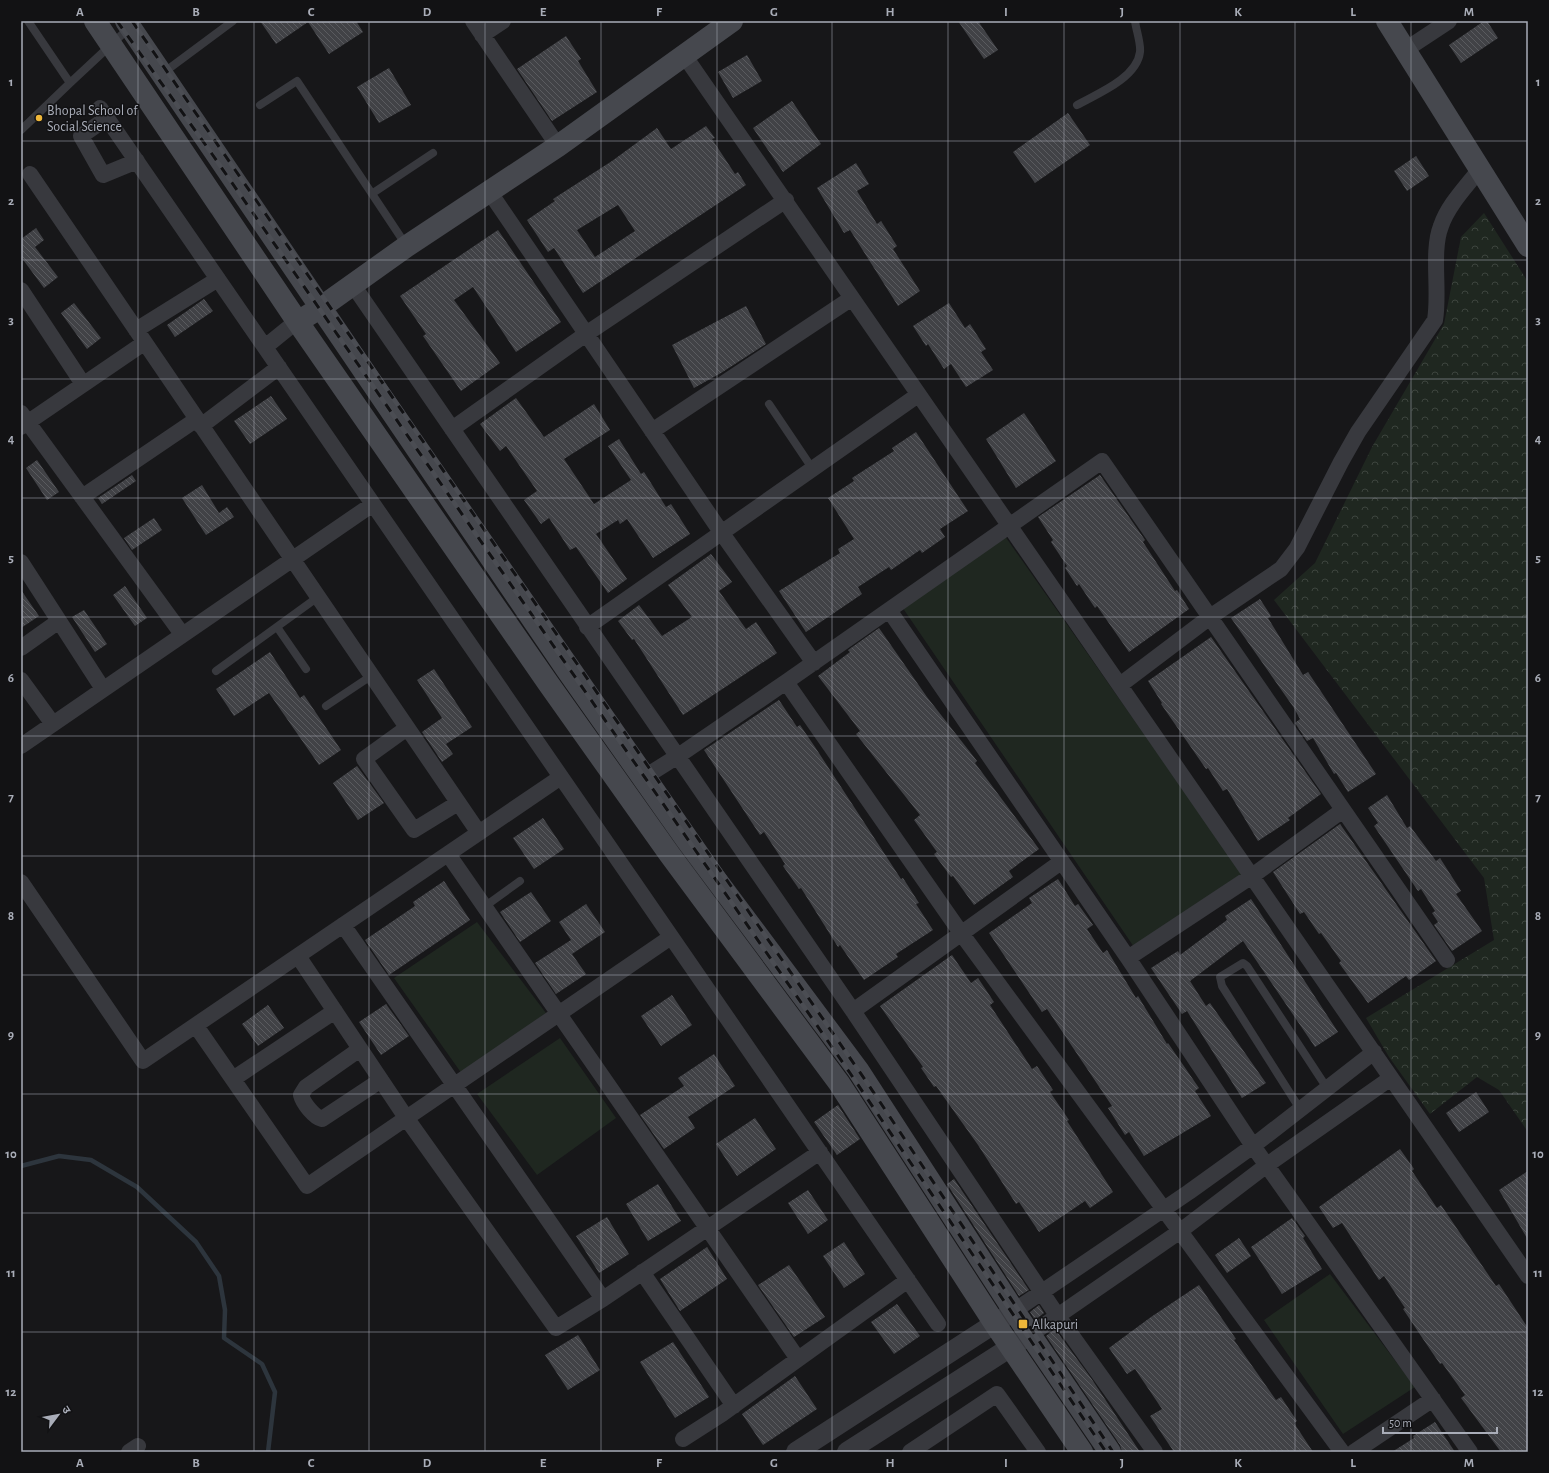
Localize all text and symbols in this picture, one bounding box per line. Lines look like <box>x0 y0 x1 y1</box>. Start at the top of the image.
text: A <box>76 6 84 19</box>
text: B <box>192 6 200 19</box>
text: C <box>308 6 315 19</box>
text: D <box>423 6 432 19</box>
text: E <box>540 6 547 19</box>
text: F <box>656 6 663 19</box>
text: G <box>770 6 778 19</box>
text: H <box>885 6 895 19</box>
text: I <box>1004 6 1008 19</box>
text: J <box>1120 6 1124 19</box>
text: K <box>1234 6 1242 19</box>
text: L <box>1350 6 1356 19</box>
text: M <box>1464 6 1474 19</box>
text: 1 <box>9 76 13 89</box>
text: 1 <box>1536 76 1540 89</box>
place label: Bhopal School of Social Science <box>47 104 138 134</box>
marker: Bhopal School of Social Science <box>34 113 44 123</box>
text: 2 <box>8 195 14 208</box>
text: 2 <box>1535 195 1541 208</box>
text: 3 <box>8 314 14 327</box>
text: 3 <box>1535 314 1541 327</box>
text: 4 <box>8 433 15 446</box>
text: 4 <box>1535 433 1542 446</box>
text: 5 <box>8 552 14 565</box>
text: 5 <box>1535 552 1541 565</box>
text: 6 <box>8 672 14 685</box>
text: 6 <box>1535 672 1541 685</box>
text: 7 <box>8 791 14 804</box>
text: 7 <box>1535 791 1541 804</box>
text: 8 <box>8 910 14 923</box>
text: 8 <box>1535 910 1541 923</box>
text: 9 <box>8 1029 14 1042</box>
text: 9 <box>1535 1029 1541 1042</box>
text: 10 <box>5 1148 17 1161</box>
text: 10 <box>1532 1148 1544 1161</box>
text: 11 <box>6 1267 16 1280</box>
text: 11 <box>1533 1267 1543 1280</box>
marker: Alkapuri <box>1017 1318 1029 1330</box>
place label: Alkapuri <box>1032 1318 1078 1332</box>
text: 12 <box>6 1386 16 1399</box>
text: 12 <box>1533 1386 1543 1399</box>
north arrow <box>38 1395 78 1435</box>
text: उ <box>60 1404 73 1416</box>
scale bar <box>1383 1409 1497 1435</box>
text: 50 m <box>1389 1417 1412 1429</box>
text: A <box>76 1457 84 1470</box>
text: B <box>192 1457 200 1470</box>
text: C <box>308 1457 315 1470</box>
text: D <box>423 1457 432 1470</box>
text: E <box>540 1457 547 1470</box>
text: F <box>656 1457 663 1470</box>
text: G <box>770 1457 778 1470</box>
text: H <box>885 1457 895 1470</box>
text: I <box>1004 1457 1008 1470</box>
text: J <box>1120 1457 1124 1470</box>
text: K <box>1234 1457 1242 1470</box>
text: L <box>1350 1457 1356 1470</box>
text: M <box>1464 1457 1474 1470</box>

